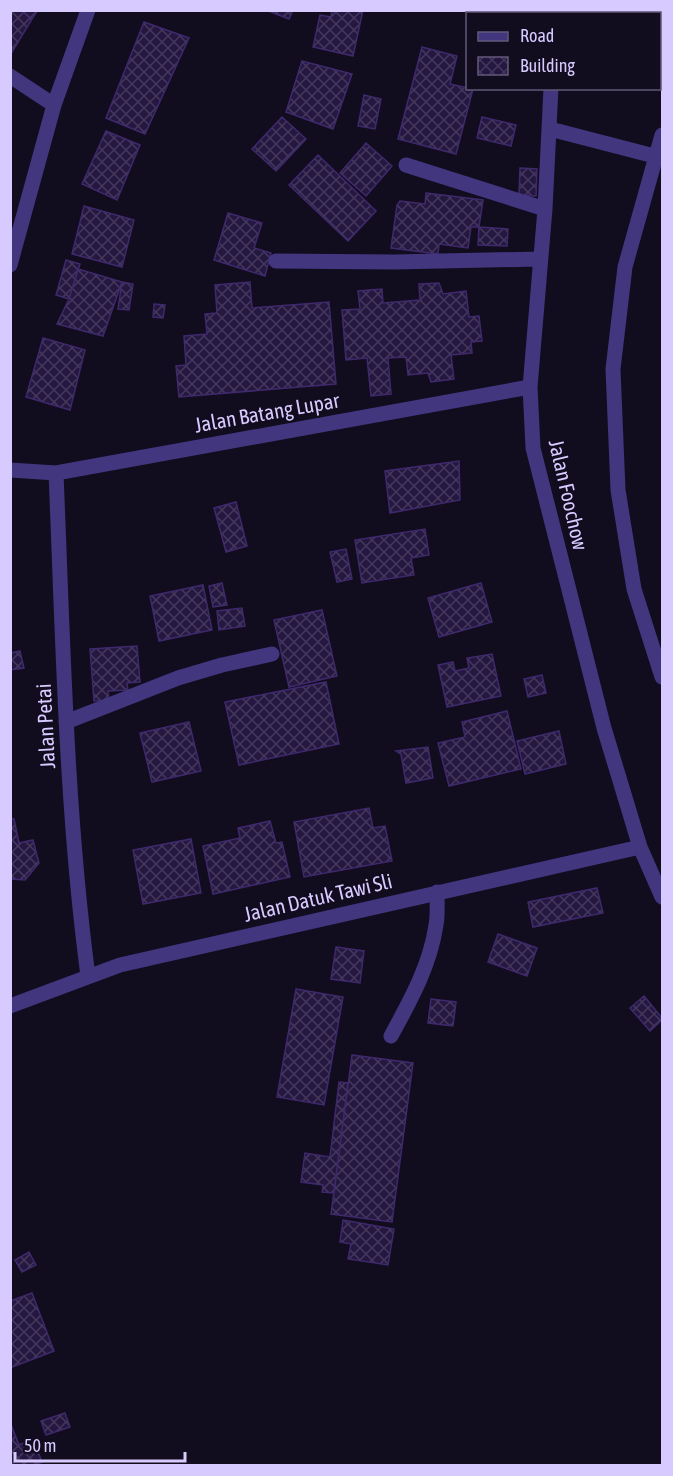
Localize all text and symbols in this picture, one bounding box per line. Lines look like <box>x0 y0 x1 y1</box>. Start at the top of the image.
legend <box>466 12 661 90</box>
text: Road <box>520 25 554 46</box>
text: Building <box>520 55 575 76</box>
street label: Jalan Batang Lupar <box>193 387 342 437</box>
street label: Jalan Foochow <box>545 437 593 553</box>
street label: Jalan Petai <box>31 683 59 769</box>
street label: Jalan Datuk Tawi Sli <box>241 868 394 926</box>
scale bar <box>15 1425 184 1463</box>
text: 50 m <box>24 1435 56 1456</box>

